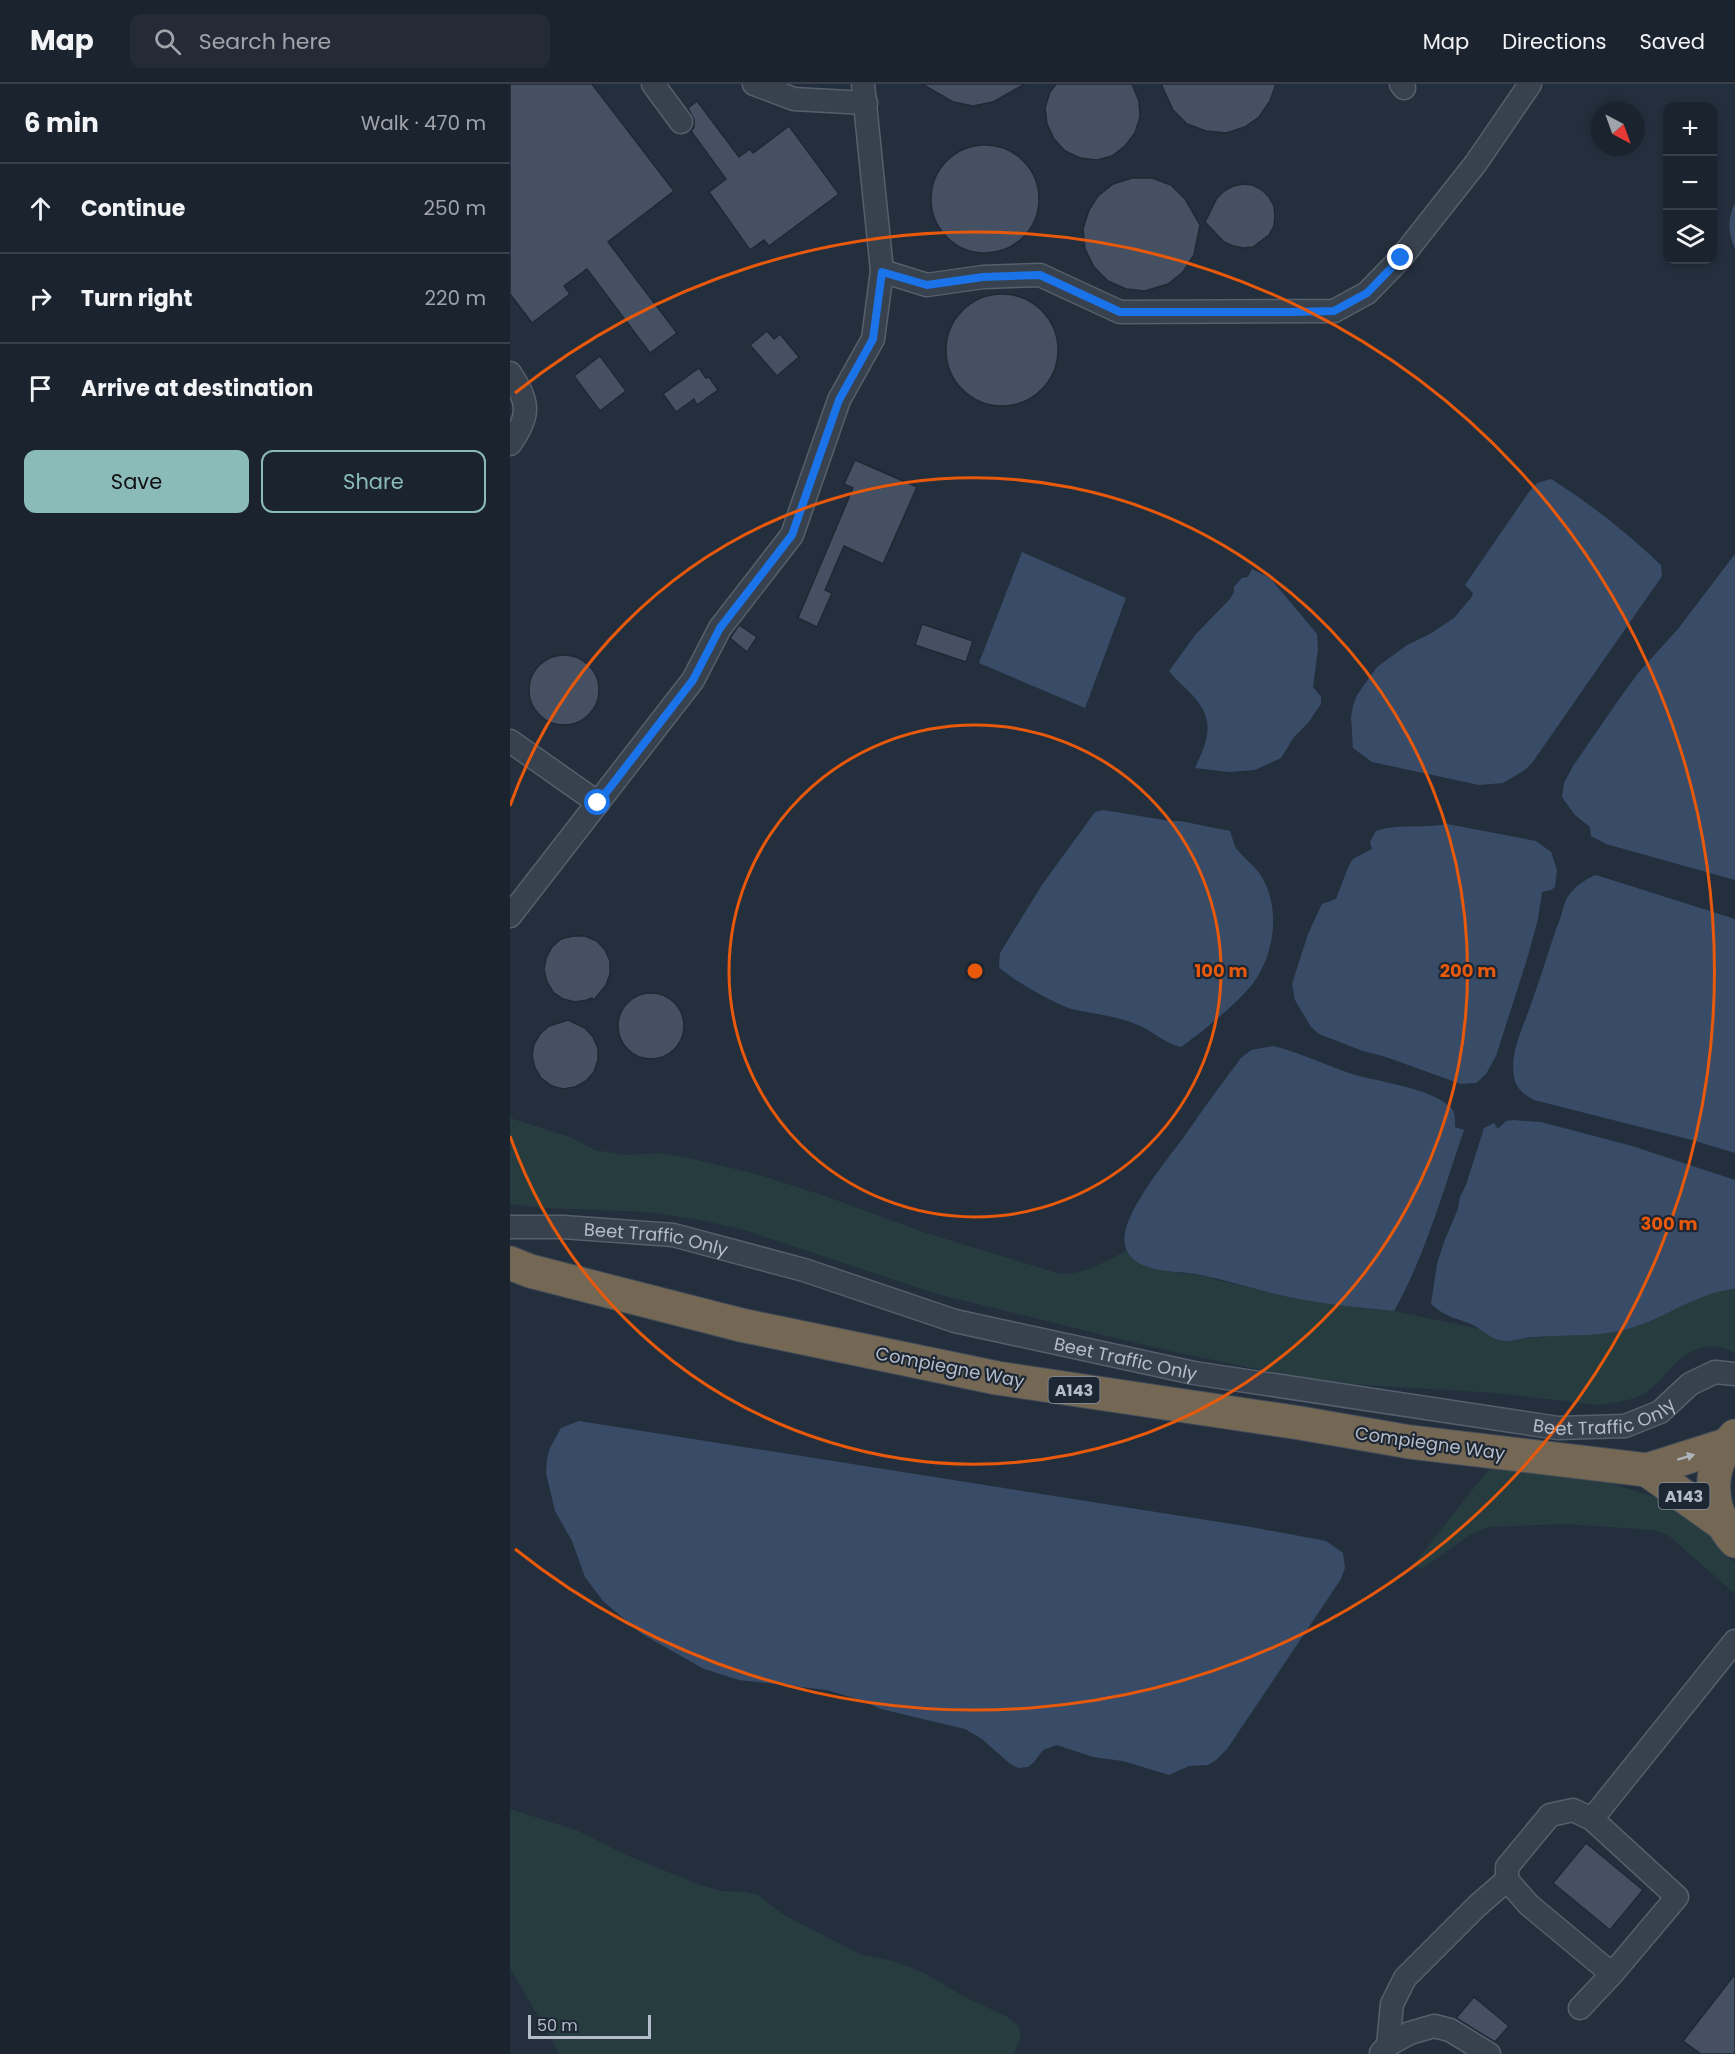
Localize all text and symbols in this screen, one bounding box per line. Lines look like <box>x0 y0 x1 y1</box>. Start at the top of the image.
search box <box>130 14 550 68</box>
text: Map <box>30 21 94 60</box>
icon: search <box>151 25 184 58</box>
text: Search here <box>199 26 331 57</box>
text: Map <box>1423 27 1469 56</box>
text: Directions <box>1502 27 1606 56</box>
text: Saved <box>1639 27 1705 56</box>
north arrow <box>1591 102 1645 156</box>
map controls <box>1663 102 1717 264</box>
button: + <box>1663 102 1717 156</box>
text: 6 min <box>24 105 99 141</box>
text: Walk · 470 m <box>361 109 486 137</box>
button: − <box>1663 156 1717 210</box>
icon: ahead <box>24 192 57 225</box>
text: Continue <box>81 193 185 224</box>
text: 250 m <box>423 194 486 222</box>
button: layers <box>1663 210 1717 264</box>
route end <box>1387 244 1413 270</box>
icon: right <box>24 282 57 315</box>
text: Turn right <box>81 283 192 314</box>
text: 220 m <box>425 284 486 312</box>
icon: arrive <box>24 372 57 405</box>
text: Arrive at destination <box>81 373 313 404</box>
button: Save <box>24 450 249 513</box>
button: Share <box>261 450 486 513</box>
route start <box>584 789 610 815</box>
text: 100 m <box>1194 958 1248 983</box>
text: 200 m <box>1440 958 1496 983</box>
centre of rings <box>965 961 985 981</box>
text: 300 m <box>1640 1211 1698 1236</box>
street label: Beet Traffic Only <box>583 1216 731 1262</box>
street label: Beet Traffic Only <box>1052 1330 1200 1386</box>
street label: Compiegne Way <box>873 1340 1027 1394</box>
road number: A143 <box>1048 1377 1100 1403</box>
street label: Beet Traffic Only <box>1532 1392 1680 1441</box>
street label: Compiegne Way <box>1353 1420 1507 1466</box>
one-way arrow <box>1677 1452 1695 1462</box>
road number: A143 <box>1658 1483 1710 1509</box>
scale bar <box>528 2012 651 2040</box>
text: 50 m <box>537 2014 578 2037</box>

